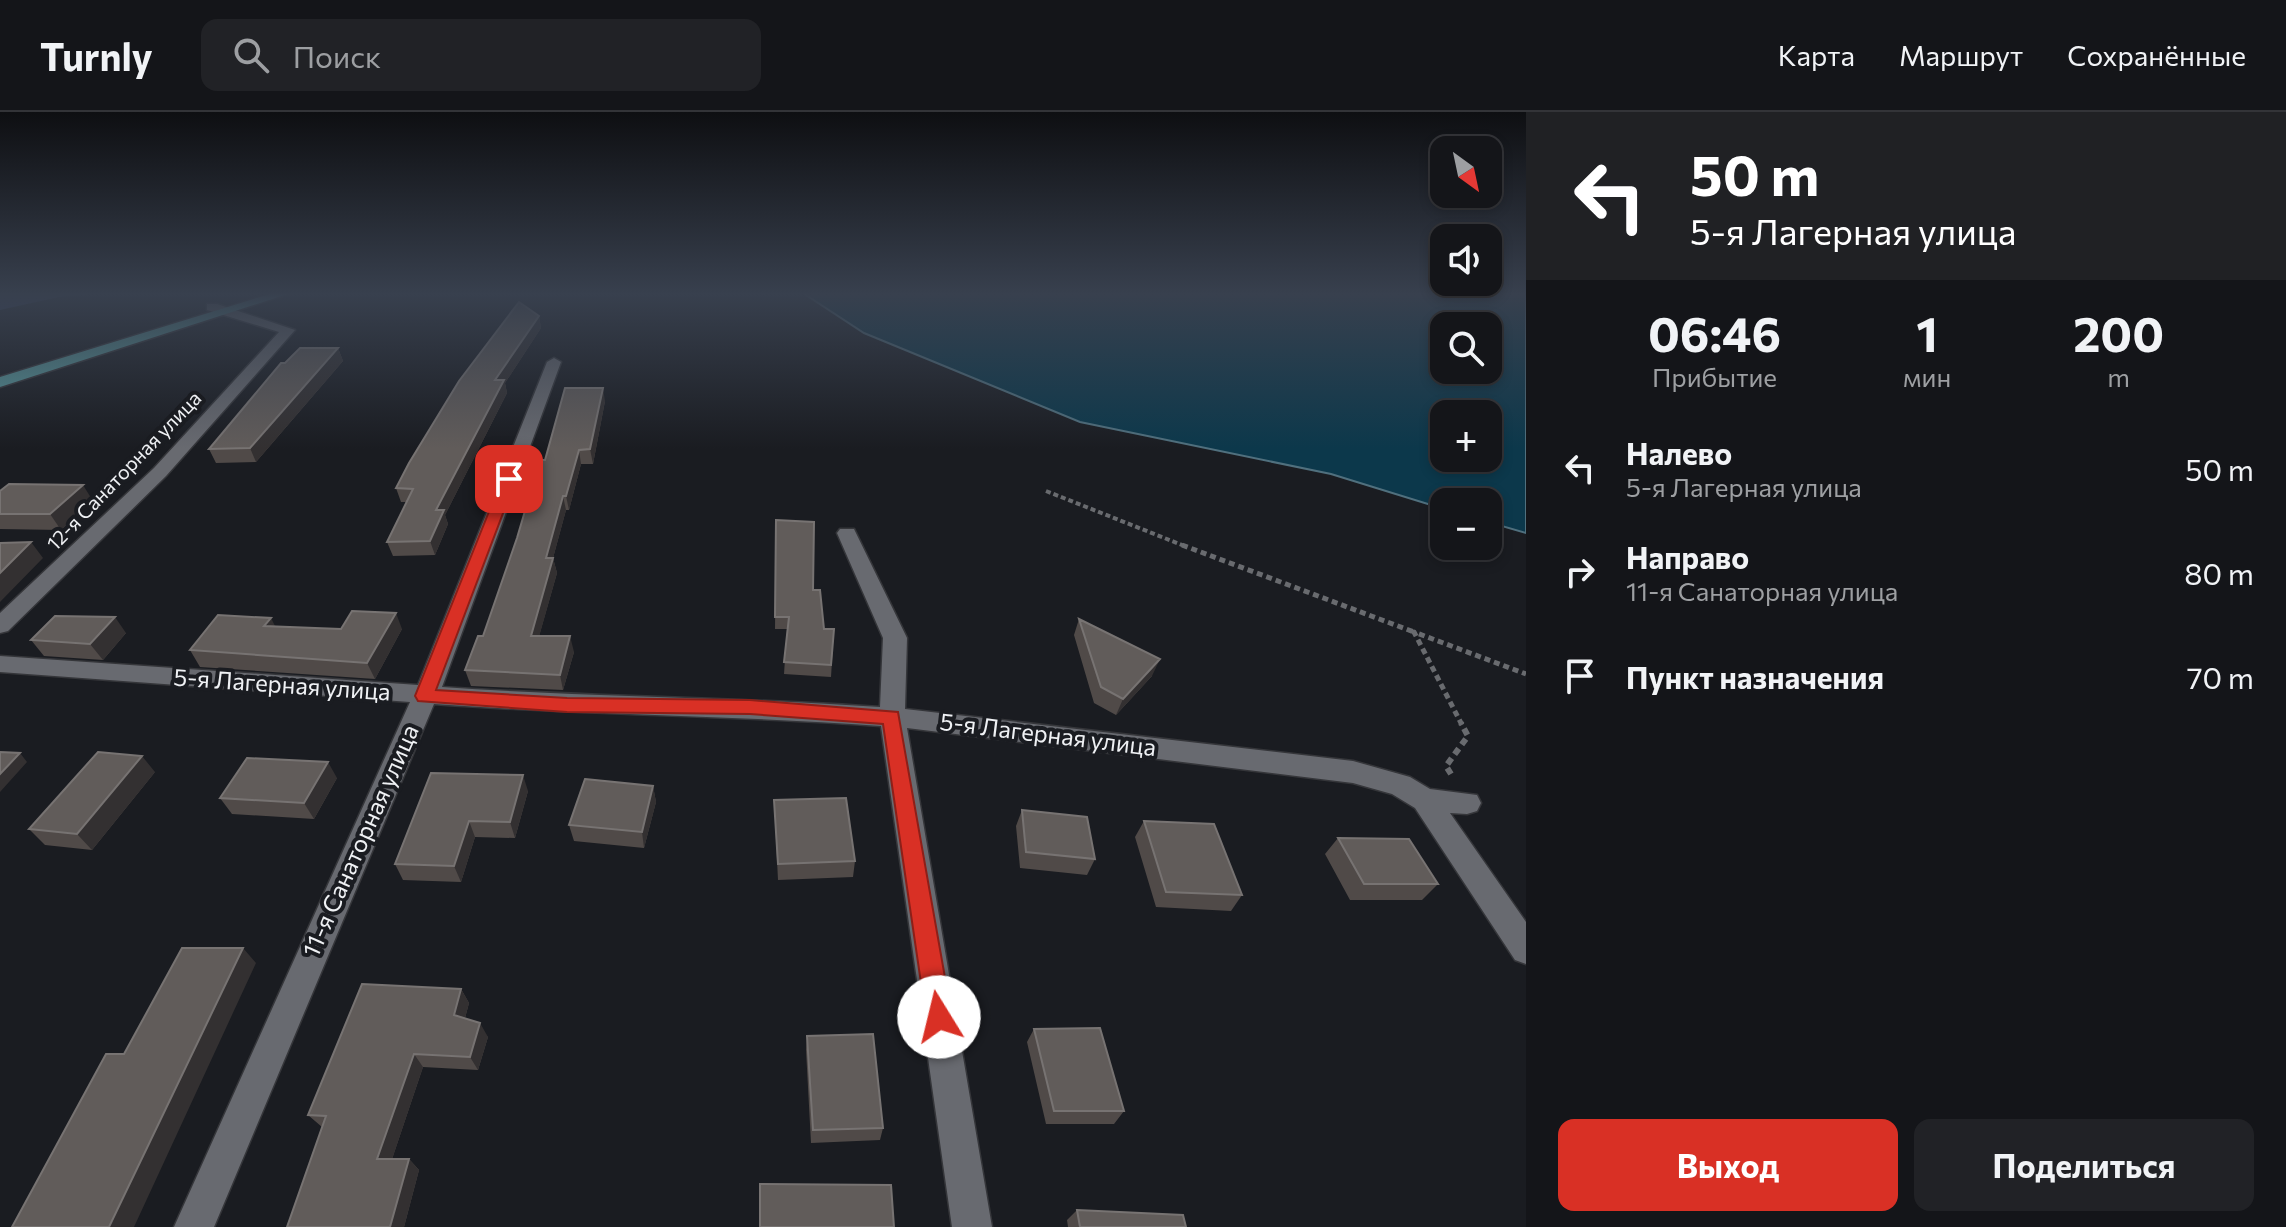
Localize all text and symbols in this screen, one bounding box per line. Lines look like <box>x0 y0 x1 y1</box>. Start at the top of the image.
search box <box>201 19 761 91</box>
text: Turnly <box>40 32 153 79</box>
icon: search <box>229 33 273 77</box>
text: Поиск <box>293 37 381 74</box>
text: Карта <box>1778 38 1855 72</box>
text: Маршрут <box>1899 38 2023 72</box>
text: Сохранённые <box>2067 38 2246 72</box>
north arrow <box>1430 136 1502 208</box>
map controls <box>1430 136 1502 560</box>
text: 50 m <box>1690 139 1819 208</box>
icon: left <box>1558 144 1662 248</box>
text: 5-я Лагерная улица <box>1690 208 2016 252</box>
button: sound <box>1430 224 1502 296</box>
text: 06:46 <box>1648 303 1781 362</box>
text: 1 <box>1916 303 1938 362</box>
text: 200 <box>2073 303 2164 362</box>
button: search <box>1430 312 1502 384</box>
text: Прибытие <box>1652 361 1777 392</box>
text: мин <box>1903 361 1951 392</box>
text: m <box>2107 361 2130 392</box>
street label: 12-я Санаторная улица <box>41 386 206 555</box>
button: + <box>1430 400 1502 472</box>
text: Налево <box>1626 434 1732 471</box>
pin <box>475 445 543 513</box>
icon: left <box>1558 446 1602 490</box>
text: 50 m <box>2185 450 2254 487</box>
icon: arrive <box>487 457 531 501</box>
text: 5-я Лагерная улица <box>1626 471 1862 502</box>
button: − <box>1430 488 1502 560</box>
text: Направо <box>1626 538 1749 575</box>
icon: right <box>1558 550 1602 594</box>
text: 80 m <box>2184 554 2254 591</box>
text: 11-я Санаторная улица <box>1626 575 1898 606</box>
icon: arrive <box>1558 654 1602 698</box>
text: Пункт назначения <box>1626 658 1884 695</box>
text: 70 m <box>2187 658 2254 695</box>
street label: 5-я Лагерная улица <box>173 661 392 706</box>
street label: 5-я Лагерная улица <box>938 706 1158 761</box>
street label: 11-я Санаторная улица <box>295 720 424 961</box>
position arrow <box>897 975 981 1059</box>
button: Выход <box>1558 1119 1898 1211</box>
button: Поделиться <box>1914 1119 2254 1211</box>

